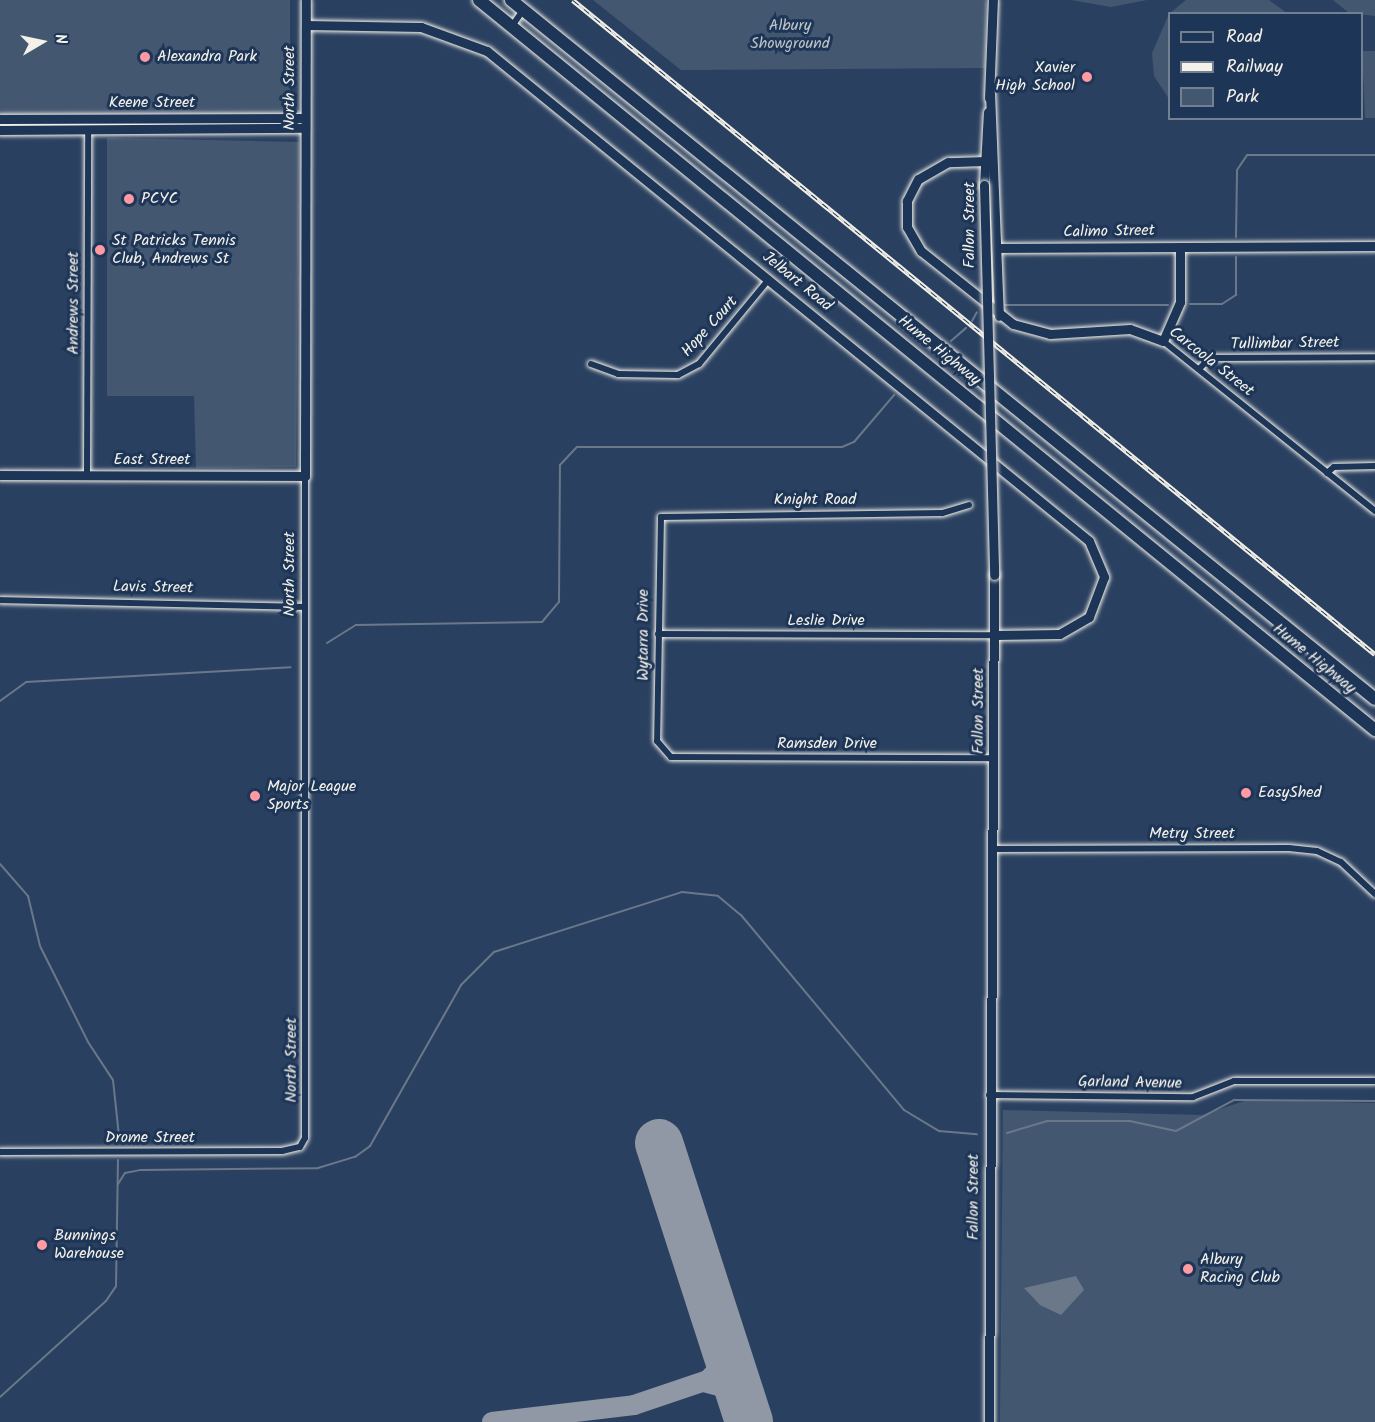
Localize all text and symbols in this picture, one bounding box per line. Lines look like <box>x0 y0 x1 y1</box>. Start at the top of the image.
north arrow <box>12 12 72 72</box>
legend <box>1168 12 1363 120</box>
park label: Albury Showground <box>750 16 830 54</box>
text: Road <box>1226 23 1262 52</box>
text: N <box>47 32 73 46</box>
street label: North Street <box>280 45 300 131</box>
place label: Alexandra Park <box>157 47 257 67</box>
marker: Alexandra Park <box>138 50 152 64</box>
text: Railway <box>1226 53 1283 82</box>
place label: Xavier High School <box>995 58 1075 96</box>
marker: Xavier High School <box>1080 70 1094 84</box>
text: Park <box>1226 83 1259 112</box>
street label: Keene Street <box>109 93 195 113</box>
street label: Fallon Street <box>960 182 980 268</box>
place label: PCYC <box>141 189 178 209</box>
marker: PCYC <box>122 192 136 206</box>
street label: Calimo Street <box>1063 222 1155 242</box>
place label: St Patricks Tennis Club, Andrews St <box>112 231 236 269</box>
marker: St Patricks Tennis Club, Andrews St <box>93 243 107 257</box>
street label: Jelbart Road <box>758 248 836 316</box>
street label: Andrews Street <box>64 251 84 355</box>
street label: Hope Court <box>678 293 742 361</box>
street label: Hume Highway <box>894 312 984 390</box>
street label: Carcoola Street <box>1165 323 1257 401</box>
street label: Tullimbar Street <box>1230 333 1340 355</box>
street label: East Street <box>114 450 190 470</box>
street label: Knight Road <box>774 490 856 510</box>
street label: North Street <box>280 531 300 617</box>
street label: Lavis Street <box>113 578 193 598</box>
street label: Wytarra Drive <box>634 589 654 681</box>
street label: Leslie Drive <box>787 611 865 631</box>
street label: Hume Highway <box>1269 620 1359 698</box>
street label: Fallon Street <box>969 668 989 754</box>
street label: Ramsden Drive <box>777 734 877 754</box>
place label: Major League Sports <box>267 777 356 815</box>
place label: EasyShed <box>1258 783 1321 803</box>
marker: EasyShed <box>1239 786 1253 800</box>
marker: Major League Sports <box>248 789 262 803</box>
street label: Metry Street <box>1149 824 1235 844</box>
street label: North Street <box>282 1017 302 1103</box>
street label: Garland Avenue <box>1078 1072 1182 1094</box>
street label: Drome Street <box>105 1128 195 1148</box>
street label: Fallon Street <box>964 1154 984 1240</box>
place label: Bunnings Warehouse <box>54 1226 124 1264</box>
marker: Bunnings Warehouse <box>35 1238 49 1252</box>
place label: Albury Racing Club <box>1200 1250 1280 1288</box>
marker: Albury Racing Club <box>1181 1262 1195 1276</box>

